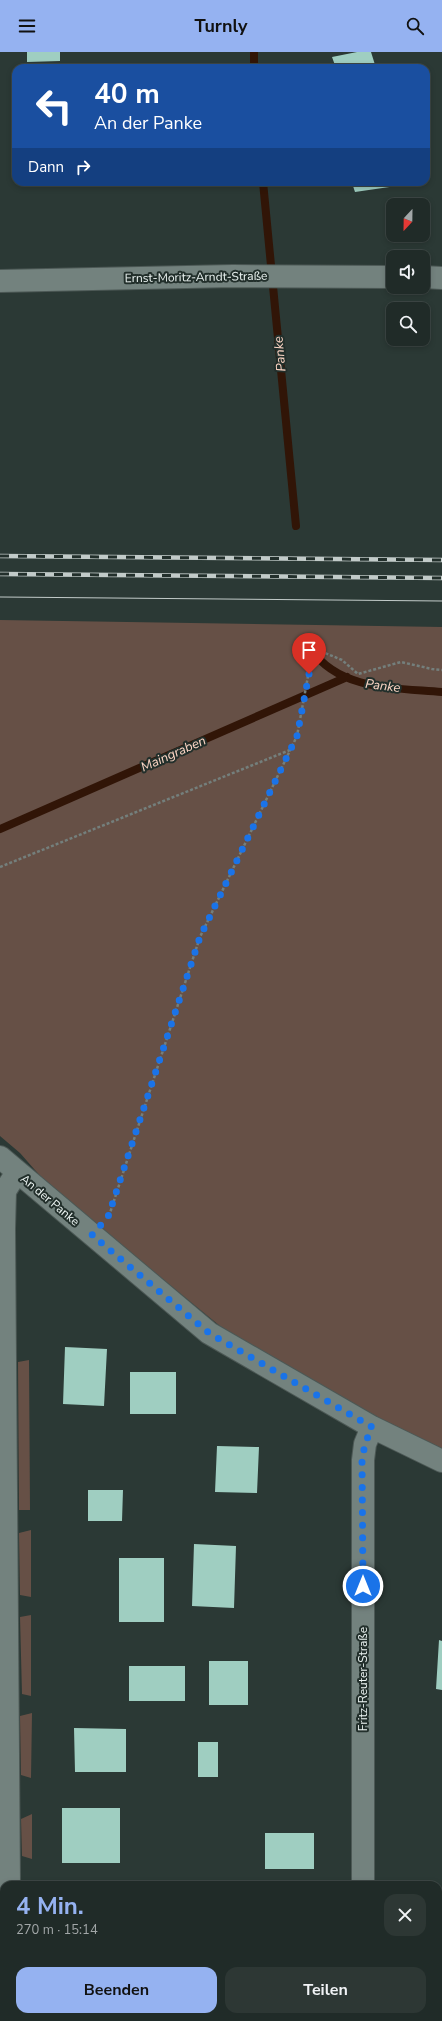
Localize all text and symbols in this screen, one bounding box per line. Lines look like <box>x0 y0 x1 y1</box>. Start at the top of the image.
text: Turnly <box>195 14 247 38</box>
icon: menu <box>16 15 38 37</box>
icon: search <box>404 15 426 37</box>
text: 40 m <box>94 75 160 113</box>
icon: left <box>28 80 80 132</box>
text: An der Panke <box>94 111 202 135</box>
icon: right <box>72 156 94 178</box>
text: Dann <box>28 157 64 177</box>
north arrow <box>386 198 430 242</box>
map controls <box>386 198 430 346</box>
button: sound <box>386 250 430 294</box>
street label: Ernst-Moritz-Arndt-Straße <box>124 268 268 286</box>
button: search <box>386 302 430 346</box>
water label: Panke <box>269 335 291 372</box>
pin <box>292 633 326 674</box>
icon: arrive <box>298 639 320 661</box>
water label: Panke <box>364 675 402 697</box>
water label: Maingraben <box>138 732 209 776</box>
street label: An der Panke <box>17 1171 83 1229</box>
position arrow <box>342 1565 384 1607</box>
street label: Fritz-Reuter-Straße <box>355 1627 371 1731</box>
text: 4 Min. <box>16 1890 84 1922</box>
button: close <box>384 1894 426 1936</box>
text: 270 m · 15:14 <box>16 1921 98 1939</box>
button: Beenden <box>16 1967 217 2013</box>
button: Teilen <box>225 1967 426 2013</box>

